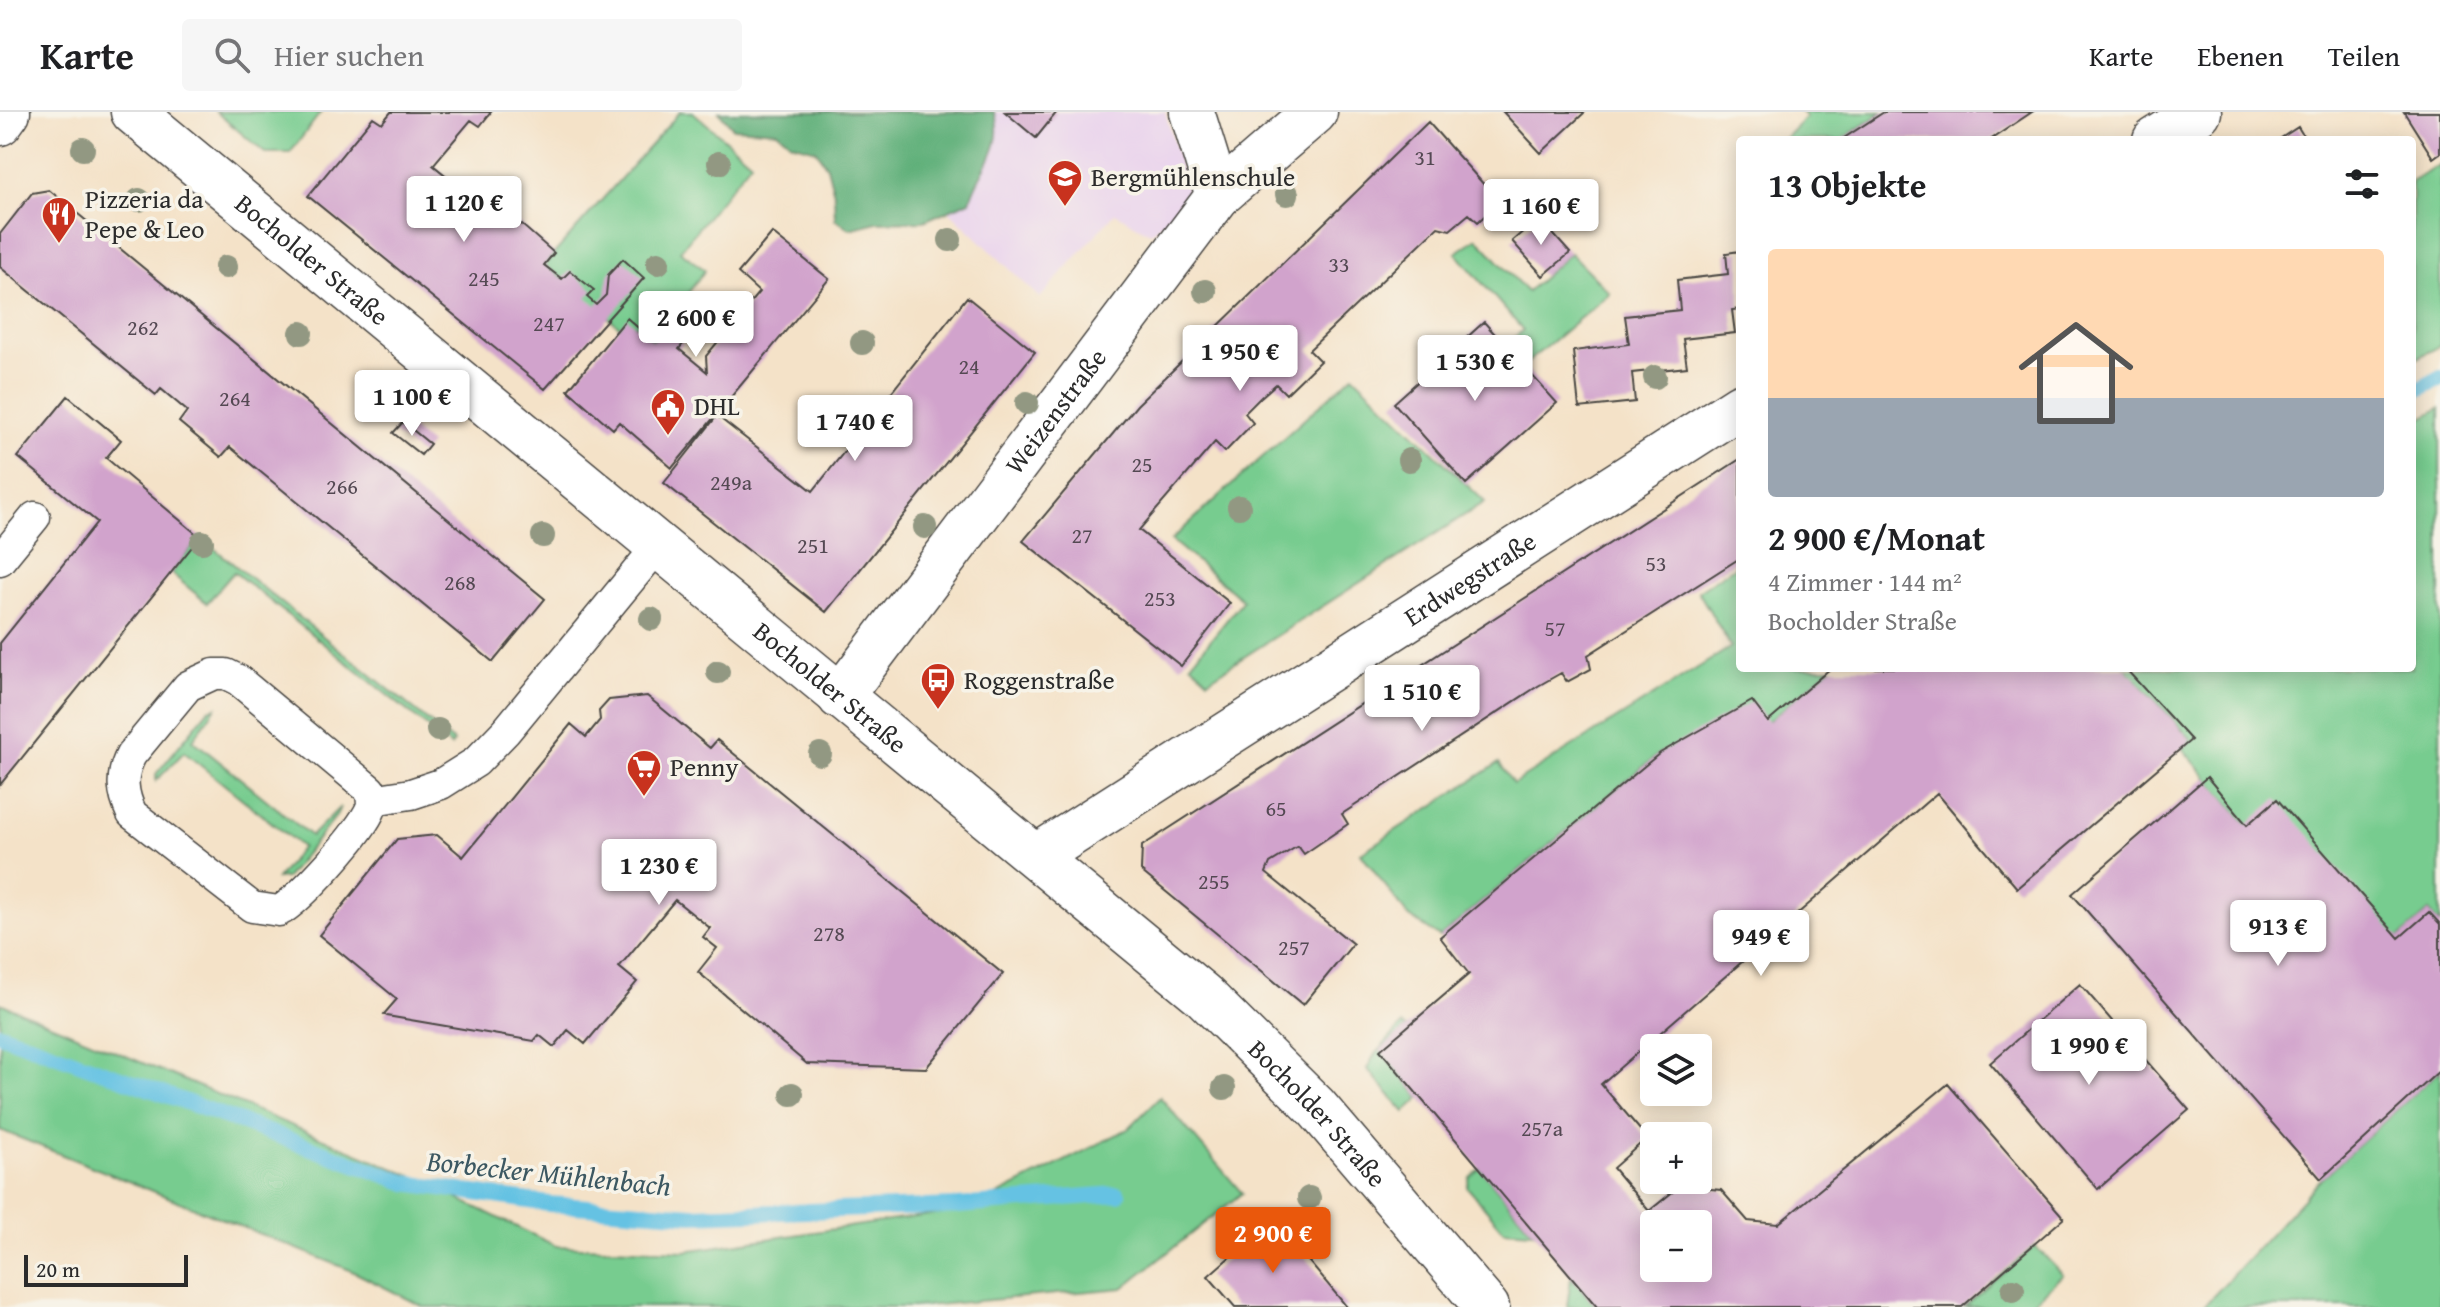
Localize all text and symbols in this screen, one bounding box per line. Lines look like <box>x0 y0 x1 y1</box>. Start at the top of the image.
search box <box>182 19 742 91</box>
text: Karte <box>40 27 134 83</box>
icon: search <box>210 33 254 77</box>
text: Hier suchen <box>274 33 424 77</box>
text: Karte <box>2089 35 2153 76</box>
text: Ebenen <box>2197 35 2284 76</box>
text: Teilen <box>2328 35 2400 76</box>
house number: 31 <box>1414 141 1436 173</box>
place label: Bergmühlenschule <box>1091 157 1295 196</box>
school or university icon: Bergmühlenschule <box>1046 158 1084 208</box>
text: 13 Objekte <box>1768 160 1926 209</box>
icon: filters <box>2340 162 2384 206</box>
pin: 1 120 € <box>390 176 538 244</box>
place label: Pizzeria da Pepe & Leo <box>85 179 205 248</box>
pin: 1 160 € <box>1467 179 1615 247</box>
text: 1 120 € <box>425 182 503 221</box>
street label: Bocholder Straße <box>227 184 398 334</box>
text: 1 160 € <box>1502 185 1580 224</box>
restaurant icon: Pizzeria da Pepe & Leo <box>40 195 78 245</box>
house number: 33 <box>1328 248 1350 280</box>
house number: 245 <box>468 262 500 294</box>
pin: 2 600 € <box>622 291 770 359</box>
text: 2 600 € <box>657 297 735 336</box>
icon: home <box>2004 301 2148 445</box>
house number: 247 <box>533 307 565 339</box>
house number: 262 <box>127 311 159 343</box>
pin: 1 950 € <box>1166 325 1314 393</box>
text: 1 950 € <box>1201 331 1279 370</box>
pin: 1 530 € <box>1401 335 1549 403</box>
street label: Weizenstraße <box>995 340 1116 482</box>
text: 1 530 € <box>1436 341 1514 380</box>
house number: 24 <box>958 350 980 382</box>
pin: 1 100 € <box>338 370 486 438</box>
text: 1 100 € <box>373 376 451 415</box>
house number: 264 <box>219 382 251 414</box>
place label: DHL <box>694 386 740 425</box>
public building icon: DHL <box>649 387 687 437</box>
pin: 1 740 € <box>781 395 929 463</box>
text: 1 740 € <box>816 401 894 440</box>
house number: 25 <box>1131 448 1153 480</box>
house number: 249a <box>710 466 753 498</box>
house number: 266 <box>326 470 358 502</box>
text: 2 900 €/Monat <box>1768 513 1985 562</box>
house number: 27 <box>1071 519 1093 551</box>
street label: Erdwegstraße <box>1396 522 1543 635</box>
house number: 251 <box>797 529 829 561</box>
house number: 53 <box>1645 547 1667 579</box>
text: 4 Zimmer · 144 m² <box>1768 562 1962 601</box>
house number: 268 <box>444 566 476 598</box>
house number: 253 <box>1144 582 1176 614</box>
text: Bocholder Straße <box>1768 601 1957 640</box>
street label: Bocholder Straße <box>745 612 916 762</box>
house number: 57 <box>1544 612 1566 644</box>
place label: Roggenstraße <box>964 660 1115 699</box>
bus stop icon: Roggenstraße <box>919 661 957 711</box>
pin: 1 510 € <box>1348 665 1496 733</box>
text: 1 510 € <box>1383 671 1461 710</box>
place label: Penny <box>670 747 738 786</box>
supermarket icon: Penny <box>625 748 663 798</box>
house number: 65 <box>1265 792 1287 824</box>
pin: 1 230 € <box>585 839 733 907</box>
text: 1 230 € <box>620 845 698 884</box>
house number: 255 <box>1198 865 1230 897</box>
pin: 913 € <box>2222 900 2334 968</box>
text: 913 € <box>2248 906 2308 945</box>
pin: 949 € <box>1705 910 1817 978</box>
text: 949 € <box>1731 916 1791 955</box>
house number: 278 <box>813 917 845 949</box>
house number: 257 <box>1278 931 1310 963</box>
pin: 1 990 € <box>2015 1019 2163 1087</box>
text: 1 990 € <box>2050 1025 2128 1064</box>
street label: Bocholder Straße <box>1239 1030 1396 1195</box>
map controls <box>1640 1034 1712 1282</box>
button: layers <box>1640 1034 1712 1106</box>
house number: 257a <box>1521 1112 1564 1144</box>
button: + <box>1640 1122 1712 1194</box>
water label: Borbecker Mühlenbach <box>424 1139 673 1206</box>
pin: 2 900 € <box>1199 1207 1347 1275</box>
button: − <box>1640 1210 1712 1282</box>
text: 2 900 € <box>1234 1213 1312 1252</box>
scale bar <box>24 1251 188 1287</box>
text: 20 m <box>36 1253 80 1285</box>

